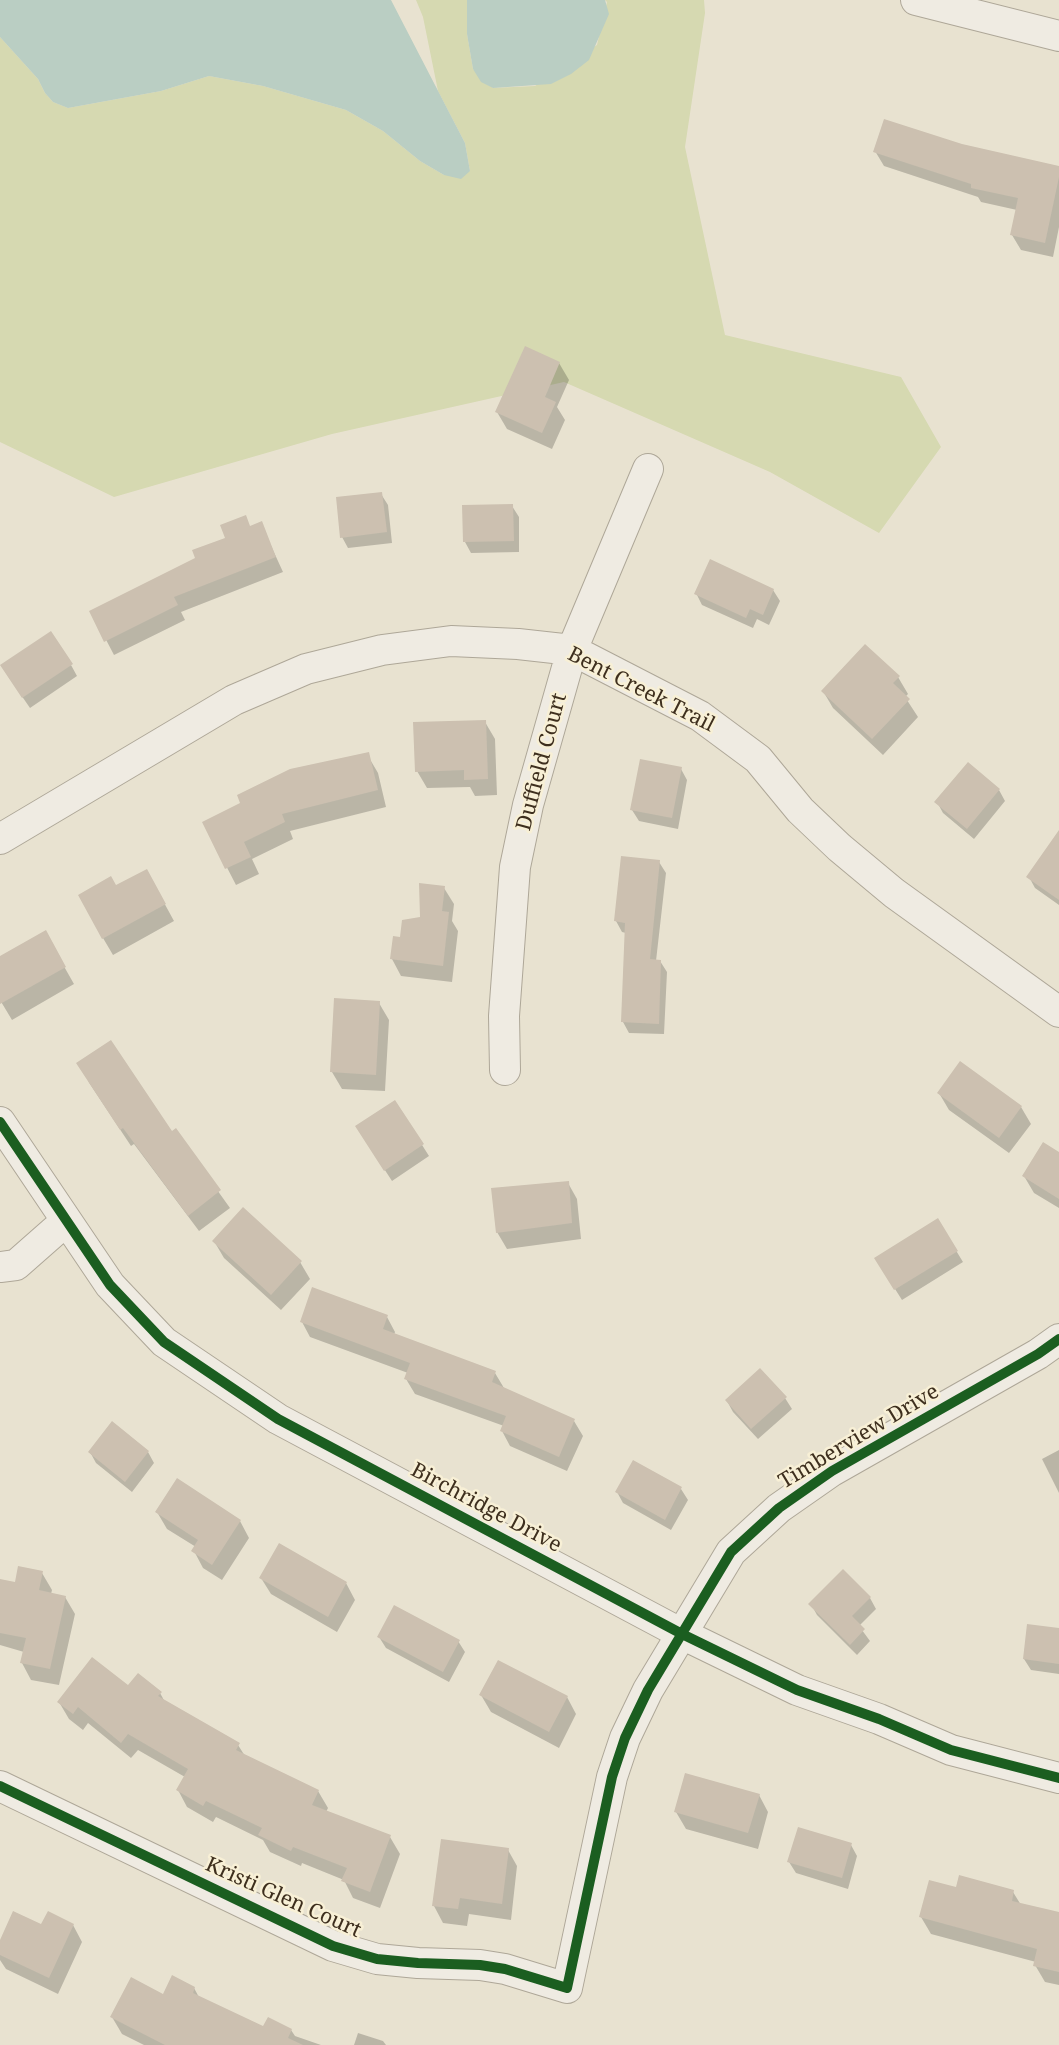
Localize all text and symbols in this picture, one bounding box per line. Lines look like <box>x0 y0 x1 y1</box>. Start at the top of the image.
street label: Bent Creek Trail <box>563 642 719 738</box>
street label: Duffield Court <box>512 690 572 834</box>
street label: Timberview Drive <box>774 1379 944 1495</box>
street label: Birchridge Drive <box>406 1458 566 1558</box>
street label: Kristi Glen Court <box>201 1852 365 1944</box>

